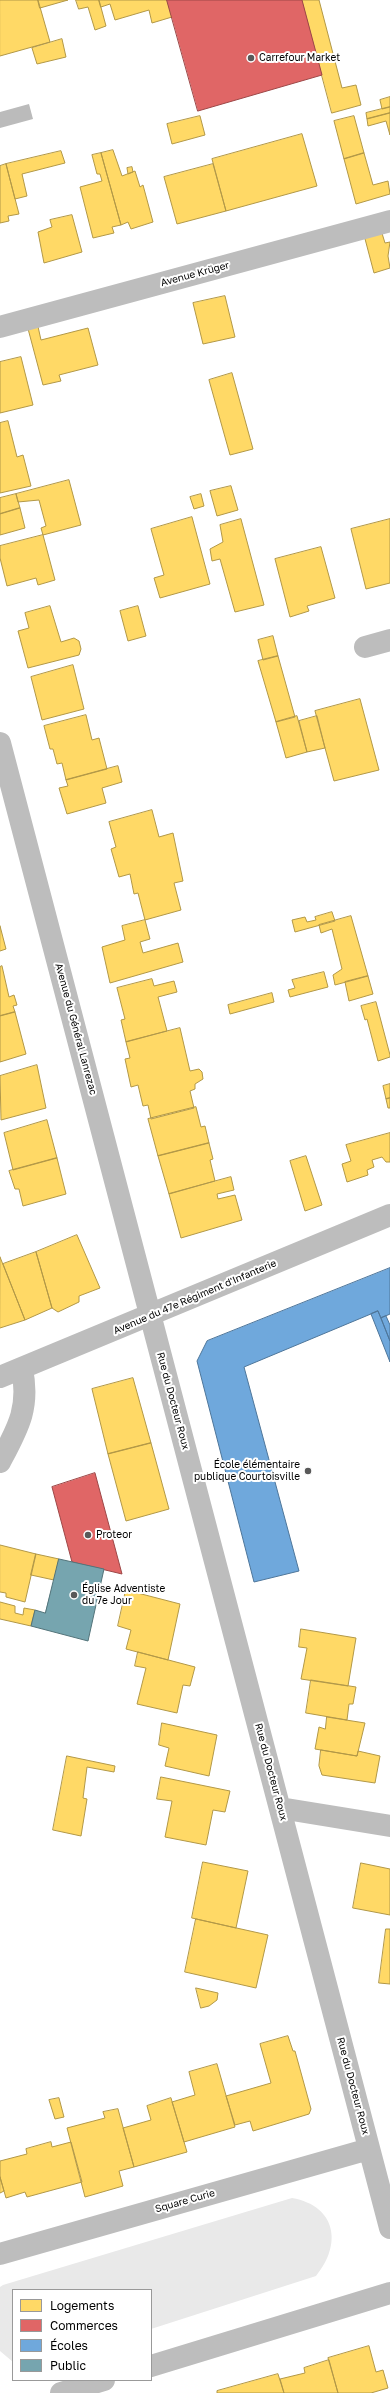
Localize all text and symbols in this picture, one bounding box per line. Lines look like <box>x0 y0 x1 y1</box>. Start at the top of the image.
place label: Carrefour Market <box>259 52 340 64</box>
marker: Carrefour Market <box>246 53 256 63</box>
street label: Avenue Krüger <box>159 259 231 289</box>
street label: Avenue du Général Lanrezac <box>53 962 99 1096</box>
street label: Avenue du 47e Régiment d'Infanterie <box>112 1257 278 1337</box>
street label: Rue du Docteur Roux <box>154 1351 192 1451</box>
place label: École élémentaire publique Courtoisville <box>194 1459 300 1482</box>
marker: École élémentaire publique Courtoisville <box>303 1466 313 1476</box>
place label: Proteor <box>96 1529 132 1541</box>
marker: Proteor <box>83 1530 93 1540</box>
place label: Église Adventiste du 7e Jour <box>82 1583 165 1606</box>
marker: Église Adventiste du 7e Jour <box>69 1590 79 1600</box>
street label: Rue du Docteur Roux <box>252 1722 290 1822</box>
street label: Rue du Docteur Roux <box>334 2036 372 2136</box>
street label: Square Curie <box>154 2187 216 2215</box>
legend <box>12 2289 152 2381</box>
text: Logements <box>50 2298 114 2313</box>
text: Commerces <box>50 2318 118 2333</box>
text: Écoles <box>50 2338 88 2353</box>
text: Public <box>50 2358 86 2373</box>

